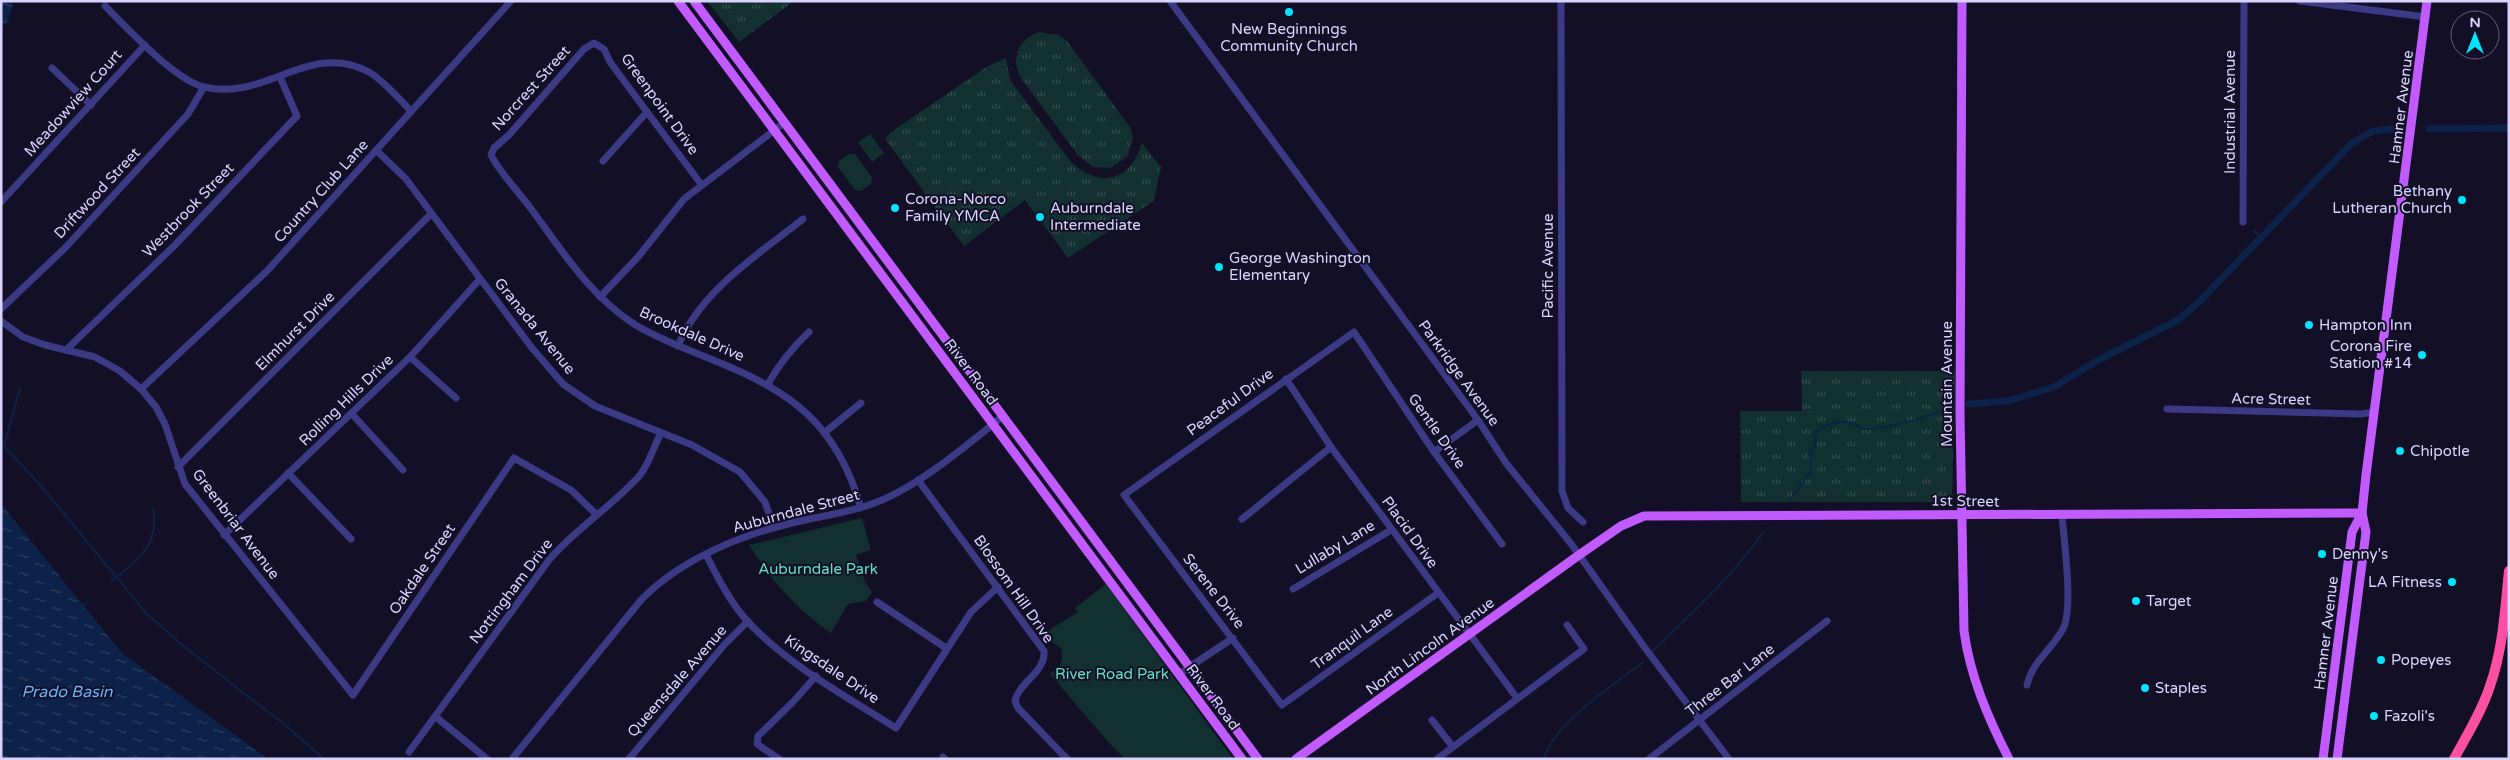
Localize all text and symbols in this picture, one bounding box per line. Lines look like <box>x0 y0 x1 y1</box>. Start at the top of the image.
marker: New Beginnings Community Church <box>1283 6 1295 18</box>
north arrow <box>2450 10 2500 60</box>
text: N <box>2469 14 2481 31</box>
place label: New Beginnings Community Church <box>1220 20 1358 55</box>
street label: Norcrest Street <box>488 42 574 134</box>
street label: Meadowview Court <box>20 46 126 160</box>
street label: Hamner Avenue <box>2385 49 2417 165</box>
street label: Greenpoint Drive <box>617 50 703 158</box>
street label: Industrial Avenue <box>2221 50 2239 174</box>
street label: Country Club Lane <box>270 136 372 246</box>
street label: Driftwood Street <box>50 143 144 242</box>
street label: Westbrook Street <box>138 159 238 261</box>
place label: Bethany Lutheran Church <box>2332 182 2452 217</box>
place label: Corona-Norco Family YMCA <box>905 190 1006 225</box>
marker: Bethany Lutheran Church <box>2456 194 2468 206</box>
place label: Auburndale Intermediate <box>1050 199 1141 234</box>
marker: Corona-Norco Family YMCA <box>889 202 901 214</box>
marker: Auburndale Intermediate <box>1034 211 1046 223</box>
street label: Pacific Avenue <box>1539 214 1557 319</box>
place label: George Washington Elementary <box>1229 249 1371 284</box>
marker: George Washington Elementary <box>1213 261 1225 273</box>
street label: Granada Avenue <box>491 274 579 378</box>
street label: Elmhurst Drive <box>252 288 338 374</box>
street label: Brookdale Drive <box>637 303 747 365</box>
place label: Hampton Inn <box>2319 316 2412 334</box>
street label: Parkridge Avenue <box>1415 317 1503 429</box>
marker: Hampton Inn <box>2303 319 2315 331</box>
street label: Mountain Avenue <box>1938 321 1956 447</box>
street label: River Road <box>940 335 1002 409</box>
place label: Corona Fire Station #14 <box>2329 337 2412 372</box>
marker: Corona Fire Station #14 <box>2416 349 2428 361</box>
street label: Rolling Hills Drive <box>295 350 397 450</box>
street label: Peaceful Drive <box>1183 365 1277 439</box>
street label: Acre Street <box>2231 389 2311 409</box>
street label: Gentle Drive <box>1405 390 1469 472</box>
place label: Chipotle <box>2410 442 2470 460</box>
marker: Chipotle <box>2394 445 2406 457</box>
street label: Greenbriar Avenue <box>189 465 283 583</box>
street label: Auburndale Street <box>731 485 862 537</box>
street label: 1st Street <box>1930 491 2000 511</box>
street label: Placid Drive <box>1378 493 1442 571</box>
street label: Lullaby Lane <box>1292 516 1378 578</box>
street label: Oakdale Street <box>385 520 459 618</box>
street label: Blossom Hill Drive <box>970 532 1058 646</box>
street label: Nottingham Drive <box>466 535 556 647</box>
place label: Denny's <box>2332 545 2388 563</box>
marker: Denny's <box>2316 548 2328 560</box>
street label: Serene Drive <box>1179 550 1249 632</box>
park label: Auburndale Park <box>758 560 878 578</box>
place label: LA Fitness <box>2368 573 2442 591</box>
street label: Hamner Avenue <box>2310 575 2342 691</box>
marker: LA Fitness <box>2446 576 2458 588</box>
place label: Target <box>2146 592 2192 610</box>
street label: North Lincoln Avenue <box>1362 593 1498 699</box>
marker: Target <box>2130 595 2142 607</box>
street label: Tranquil Lane <box>1308 602 1396 674</box>
street label: Queensdale Avenue <box>624 621 730 741</box>
street label: Kingsdale Drive <box>781 631 883 707</box>
street label: Three Bar Lane <box>1682 640 1778 720</box>
place label: Popeyes <box>2391 651 2452 669</box>
marker: Popeyes <box>2375 654 2387 666</box>
street label: River Road <box>1182 660 1244 734</box>
park label: River Road Park <box>1055 665 1169 683</box>
place label: Staples <box>2155 679 2207 697</box>
water label: Prado Basin <box>21 682 114 702</box>
marker: Staples <box>2139 682 2151 694</box>
place label: Fazoli's <box>2384 707 2435 725</box>
marker: Fazoli's <box>2368 710 2380 722</box>

